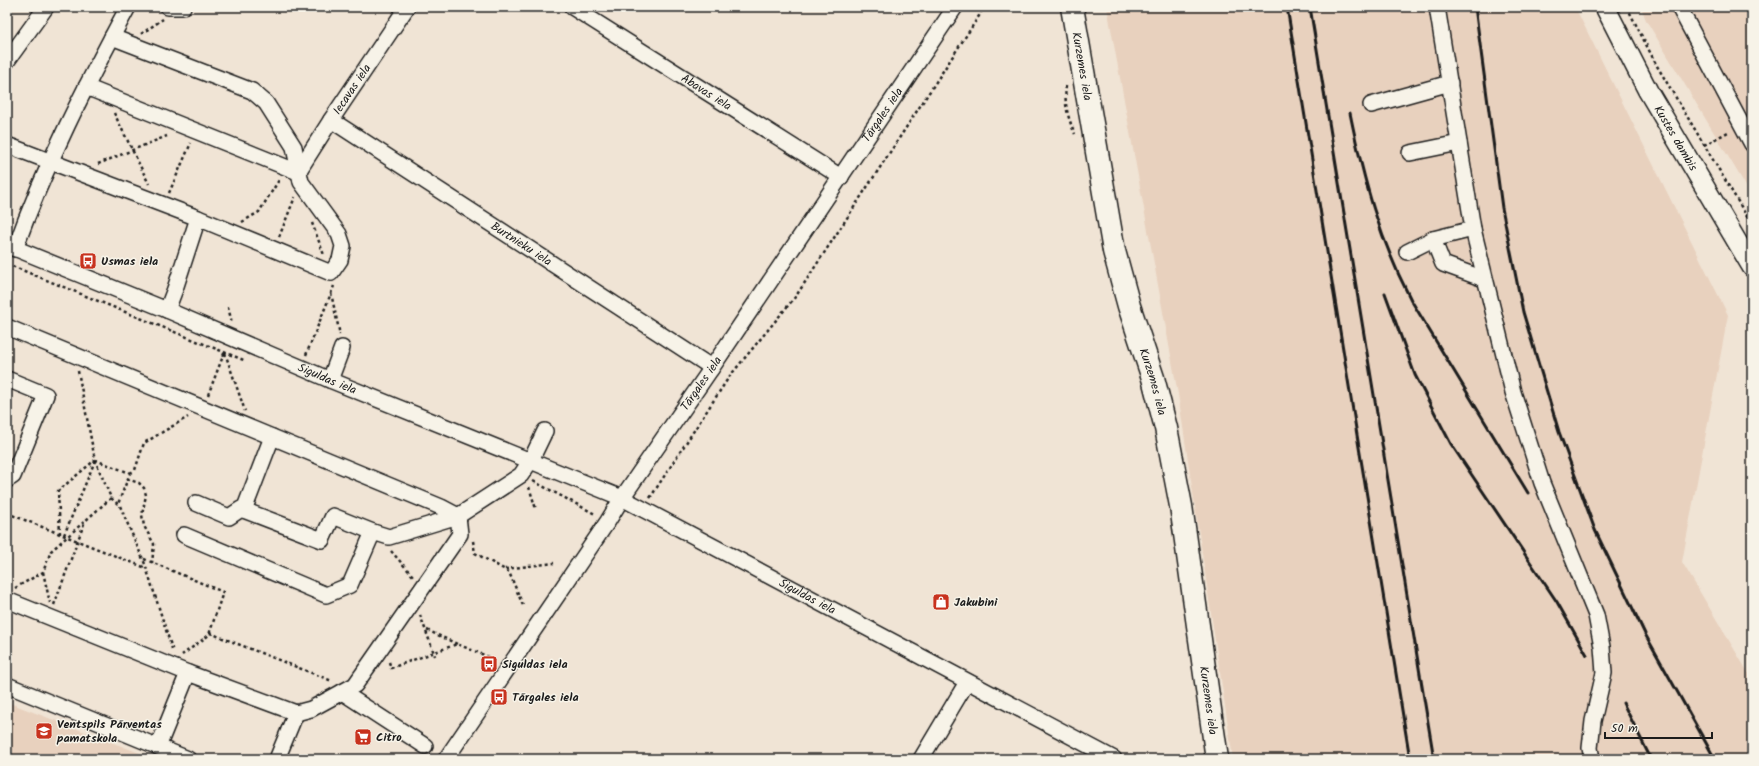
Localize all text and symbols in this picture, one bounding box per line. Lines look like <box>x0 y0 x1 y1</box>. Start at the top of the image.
street label: Kurzemes iela <box>1066 30 1097 102</box>
street label: Iecavas iela <box>328 60 376 119</box>
street label: Abavas iela <box>677 69 736 116</box>
street label: Tārgales iela <box>857 84 908 146</box>
street label: Kustes dambis <box>1648 102 1702 175</box>
street label: Burtnieku iela <box>487 217 556 271</box>
bus stop icon: Usmas iela <box>78 251 98 271</box>
place label: Usmas iela <box>101 252 158 271</box>
street label: Kurzemes iela <box>1134 346 1171 418</box>
street label: Tārgales iela <box>676 352 727 415</box>
street label: Siguldas iela <box>295 358 360 400</box>
street label: Siguldas iela <box>775 574 839 620</box>
shop icon: Jakubini <box>931 592 951 612</box>
place label: Jakubini <box>954 593 998 612</box>
bus stop icon: Siguldas iela <box>479 654 499 674</box>
place label: Siguldas iela <box>502 655 568 674</box>
street label: Kurzemes iela <box>1194 665 1223 737</box>
bus stop icon: Tārgales iela <box>489 687 509 707</box>
place label: Tārgales iela <box>512 688 579 707</box>
scale bar <box>1605 714 1712 740</box>
place label: Ventspils Pārventas pamatskola <box>56 715 162 748</box>
text: 50 m <box>1611 719 1638 738</box>
school or university icon: Ventspils Pārventas pamatskola <box>34 721 54 741</box>
supermarket icon: Citro <box>353 727 373 747</box>
place label: Citro <box>376 728 402 747</box>

